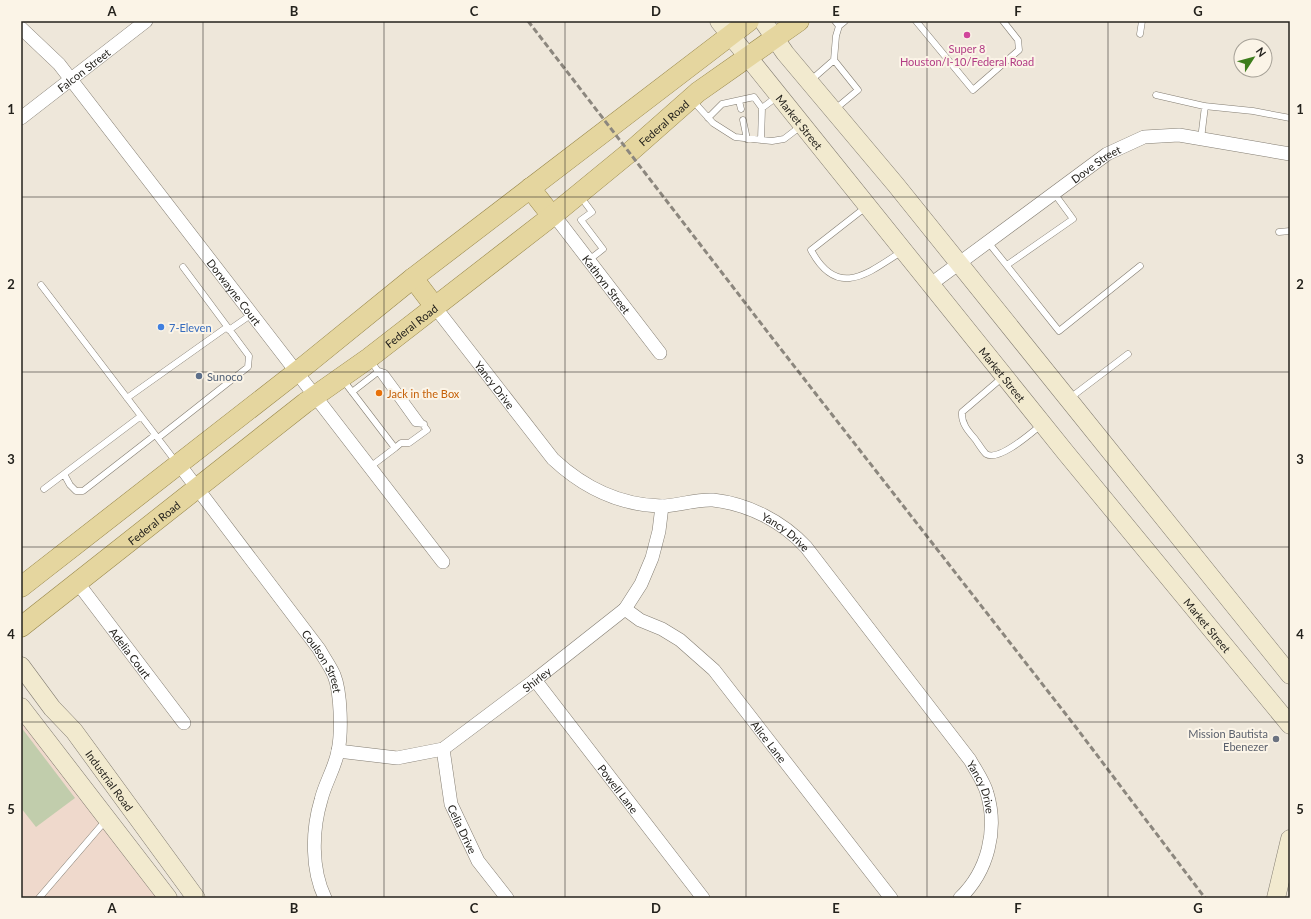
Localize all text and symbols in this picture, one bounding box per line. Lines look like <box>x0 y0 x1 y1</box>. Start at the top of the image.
text: A <box>106 3 117 19</box>
text: B <box>290 3 299 19</box>
text: C <box>470 3 479 19</box>
text: D <box>651 3 661 19</box>
text: E <box>832 3 840 19</box>
text: F <box>1014 3 1022 19</box>
text: G <box>1193 3 1203 19</box>
marker: Super 8 Houston/I-10/Federal Road <box>962 30 972 40</box>
north arrow <box>1233 38 1273 78</box>
place label: Super 8 Houston/I-10/Federal Road <box>900 42 1034 68</box>
street label: Falcon Street <box>55 45 112 94</box>
text: N <box>1254 45 1269 59</box>
street label: Market Street <box>774 92 826 152</box>
street label: Federal Road <box>636 97 691 148</box>
text: 1 <box>7 101 15 117</box>
text: 1 <box>1296 101 1304 117</box>
street label: Dove Street <box>1068 142 1122 185</box>
street label: Kathryn Street <box>580 252 634 316</box>
street label: Dorwayne Court <box>205 256 264 328</box>
text: 2 <box>7 276 15 292</box>
text: 2 <box>1296 276 1304 292</box>
street label: Federal Road <box>382 301 440 350</box>
place label: 7-Eleven <box>169 321 212 334</box>
marker: 7-Eleven <box>156 322 166 332</box>
street label: Market Street <box>977 344 1029 404</box>
street label: Yancy Drive <box>472 358 518 411</box>
place label: Sunoco <box>207 370 243 383</box>
marker: Sunoco <box>194 371 204 381</box>
place label: Jack in the Box <box>387 387 460 400</box>
marker: Jack in the Box <box>374 388 384 398</box>
text: 3 <box>7 451 15 467</box>
text: 3 <box>1296 451 1304 467</box>
street label: Federal Road <box>125 498 182 547</box>
street label: Yancy Drive <box>760 509 813 554</box>
street label: Market Street <box>1182 595 1234 655</box>
street label: Adelia Court <box>107 625 154 681</box>
text: 4 <box>7 626 15 642</box>
text: 4 <box>1296 626 1304 642</box>
street label: Coulson Street <box>300 627 345 694</box>
street label: Shirley <box>519 664 553 694</box>
street label: Alice Lane <box>749 718 790 765</box>
place label: Mission Bautista Ebenezer <box>1188 727 1268 753</box>
marker: Mission Bautista Ebenezer <box>1271 734 1281 744</box>
street label: Industrial Road <box>83 747 137 813</box>
street label: Yancy Drive <box>965 758 997 814</box>
street label: Powell Lane <box>596 762 642 816</box>
text: 5 <box>7 801 15 817</box>
text: 5 <box>1296 801 1304 817</box>
street label: Celia Drive <box>446 802 480 856</box>
text: A <box>106 900 117 916</box>
text: B <box>290 900 299 916</box>
text: C <box>470 900 479 916</box>
text: D <box>651 900 661 916</box>
text: E <box>832 900 840 916</box>
text: F <box>1014 900 1022 916</box>
text: G <box>1193 900 1203 916</box>

